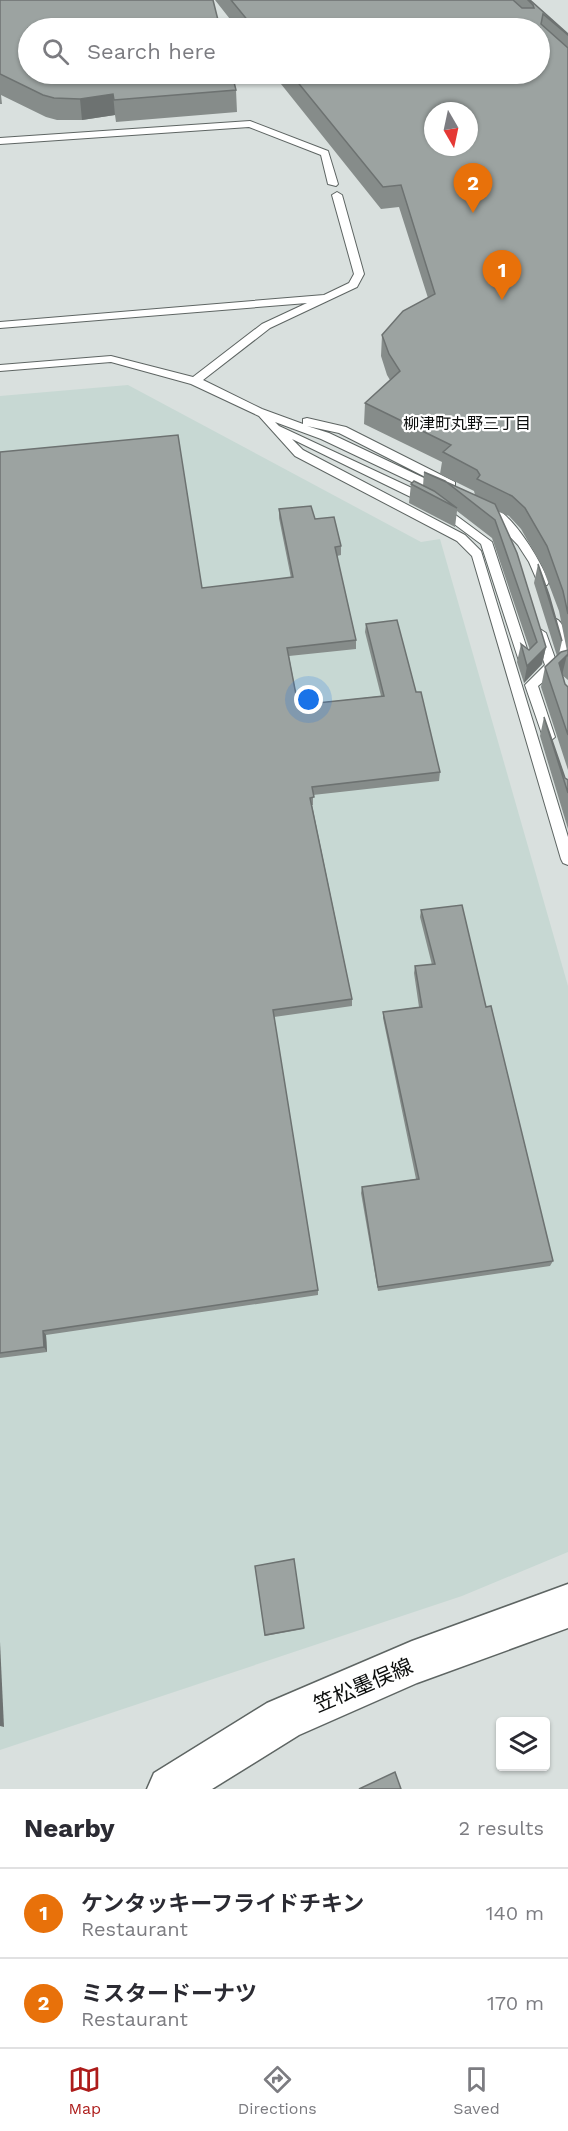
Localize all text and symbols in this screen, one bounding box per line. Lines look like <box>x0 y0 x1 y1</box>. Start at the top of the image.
search box <box>18 18 550 84</box>
icon: search <box>39 35 72 68</box>
text: Search here <box>87 39 216 64</box>
north arrow <box>424 102 478 156</box>
pin: 2 <box>454 164 492 213</box>
pin: 1 <box>482 250 522 300</box>
district label: 柳津町丸野三丁目 <box>403 414 531 433</box>
your location <box>294 685 323 714</box>
street label: 笠松墨俣線 <box>310 1653 416 1717</box>
map controls <box>496 1717 550 1771</box>
button: layers <box>496 1717 550 1771</box>
text: Nearby <box>24 1813 115 1843</box>
text: 2 results <box>459 1816 544 1840</box>
text: ケンタッキーフライドチキン <box>81 1891 364 1916</box>
text: 1 <box>39 1901 48 1925</box>
text: 140 m <box>486 1901 544 1925</box>
text: Restaurant <box>81 1917 188 1941</box>
text: ミスタードーナツ <box>81 1981 257 2006</box>
text: 2 <box>38 1991 49 2015</box>
text: 170 m <box>487 1991 544 2015</box>
text: Restaurant <box>81 2007 188 2031</box>
tab: Map <box>68 2063 101 2118</box>
tab: Directions <box>238 2063 317 2118</box>
tab: Saved <box>453 2063 500 2118</box>

